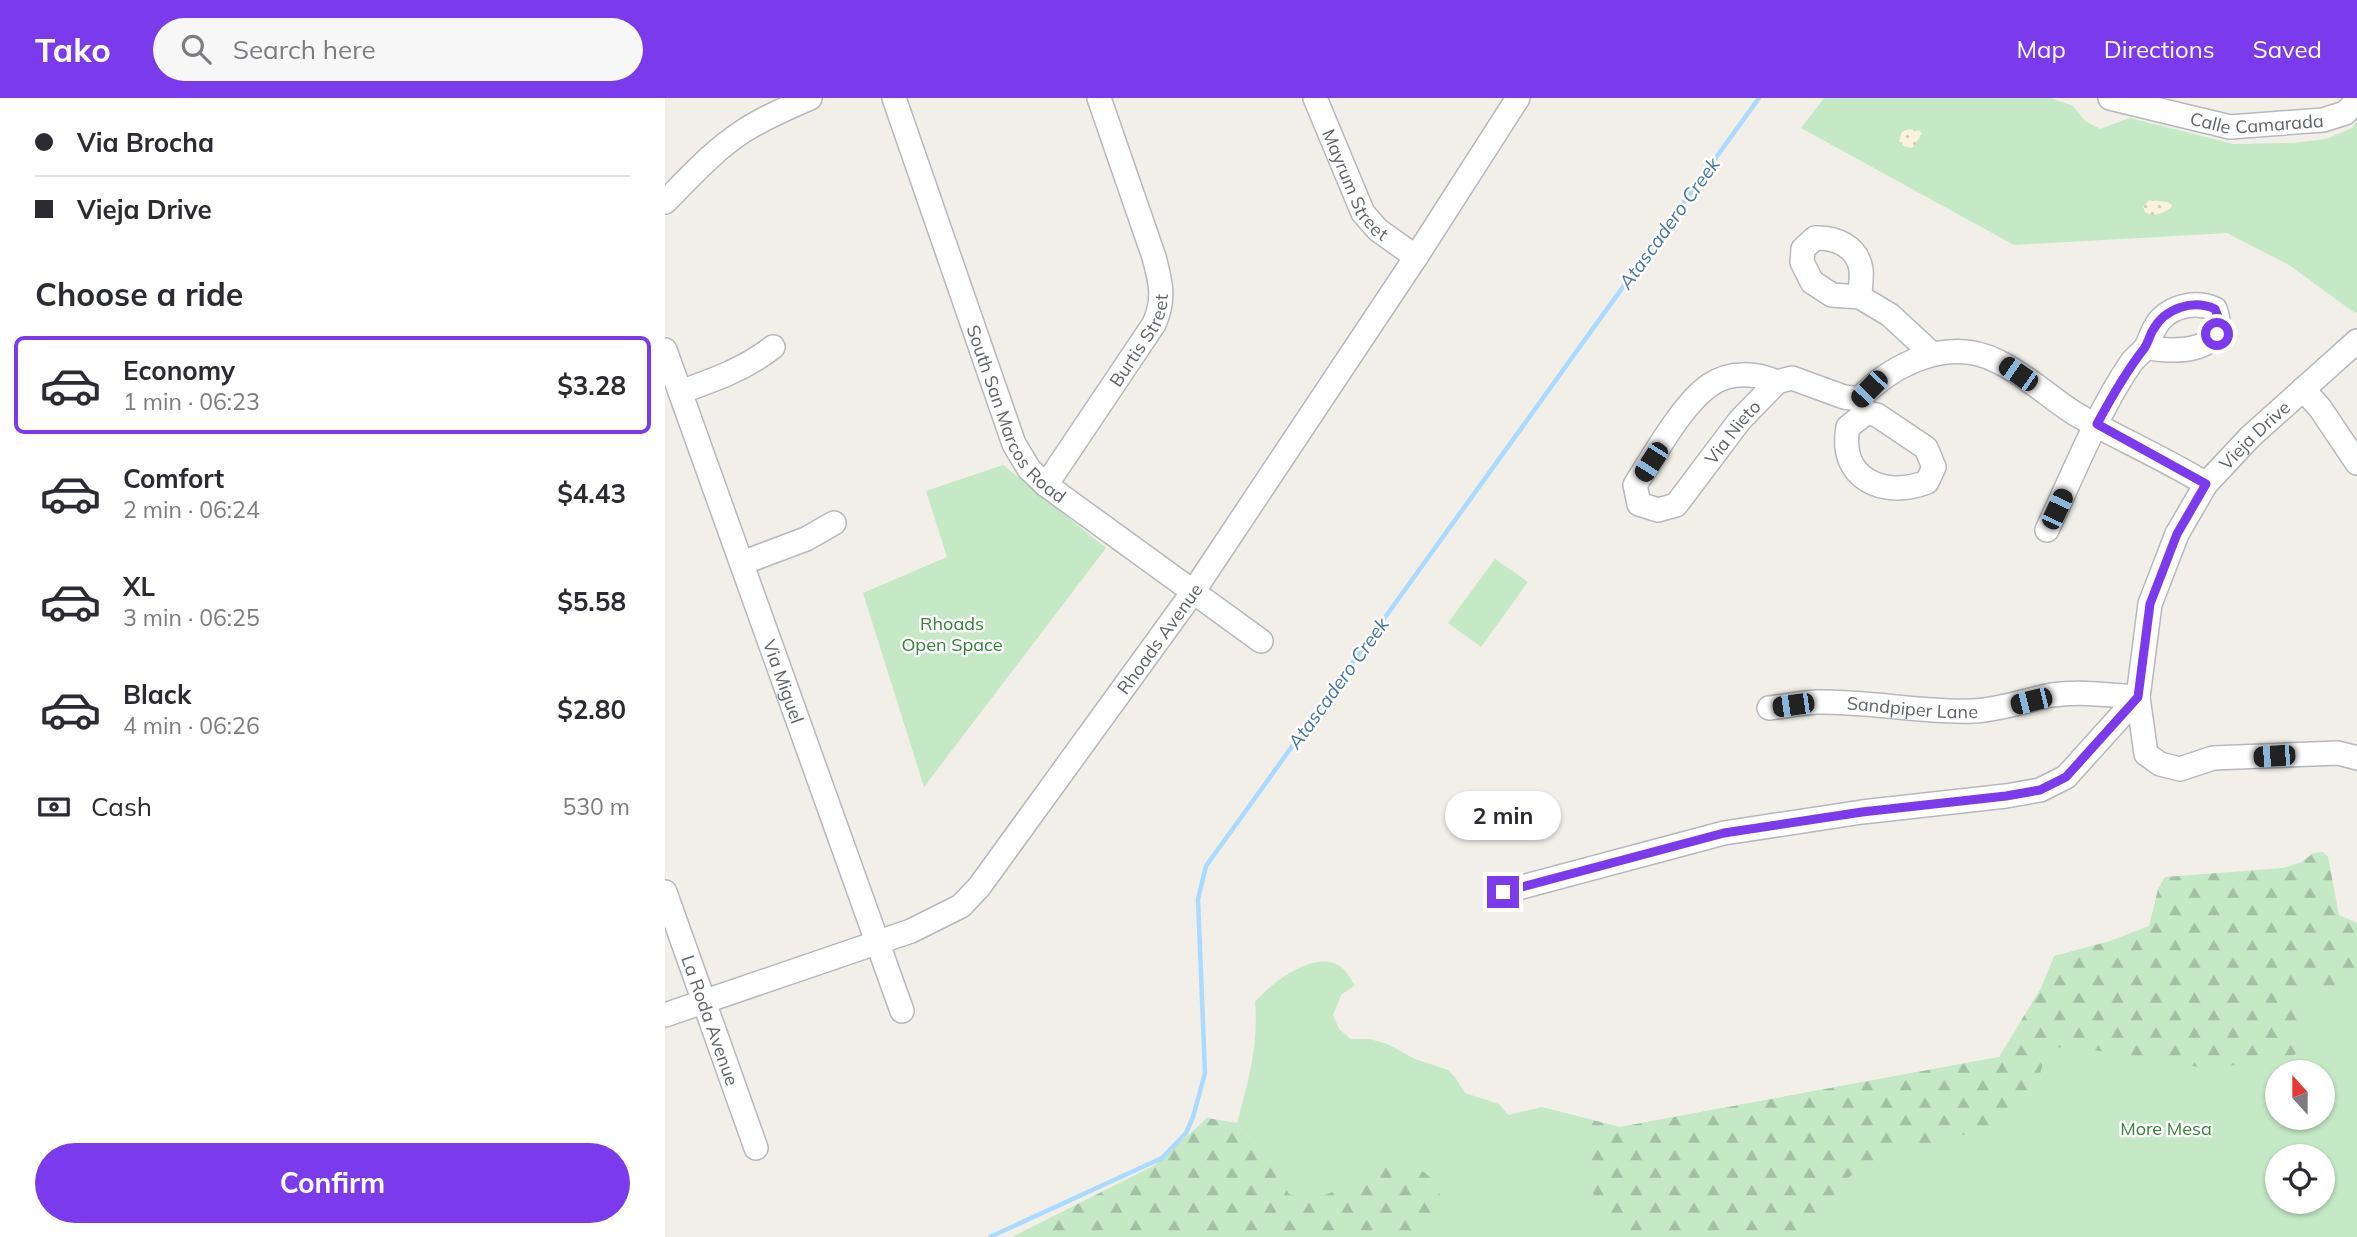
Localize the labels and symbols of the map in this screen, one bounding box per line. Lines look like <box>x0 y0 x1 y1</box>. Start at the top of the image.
street label: Calle Camarada <box>2188 106 2324 138</box>
street label: Mayrum Street <box>1318 125 1393 245</box>
water label: Atascadero Creek <box>1613 152 1725 294</box>
street label: Burtis Street <box>1104 293 1172 391</box>
route start <box>2201 318 2233 350</box>
street label: South San Marcos Road <box>962 322 1071 507</box>
car <box>1995 353 2042 395</box>
car <box>1847 367 1892 411</box>
street label: Via Nieto <box>1699 395 1765 469</box>
street label: Vieja Drive <box>2214 395 2295 474</box>
car <box>1631 439 1672 485</box>
car <box>2039 486 2076 532</box>
street label: Rhoads Avenue <box>1111 579 1207 698</box>
park label: Rhoads Open Space <box>901 612 1003 656</box>
water label: Atascadero Creek <box>1282 612 1394 754</box>
street label: Via Miguel <box>758 636 809 726</box>
car <box>2009 686 2054 716</box>
street label: Sandpiper Lane <box>1846 691 1978 723</box>
car <box>1771 692 1816 718</box>
car <box>2253 744 2296 768</box>
callout: 2 min <box>1445 790 1561 840</box>
route end <box>1487 876 1519 908</box>
street label: La Roda Avenue <box>677 952 744 1089</box>
north arrow <box>2265 1060 2335 1130</box>
park label: More Mesa <box>2120 1117 2212 1140</box>

